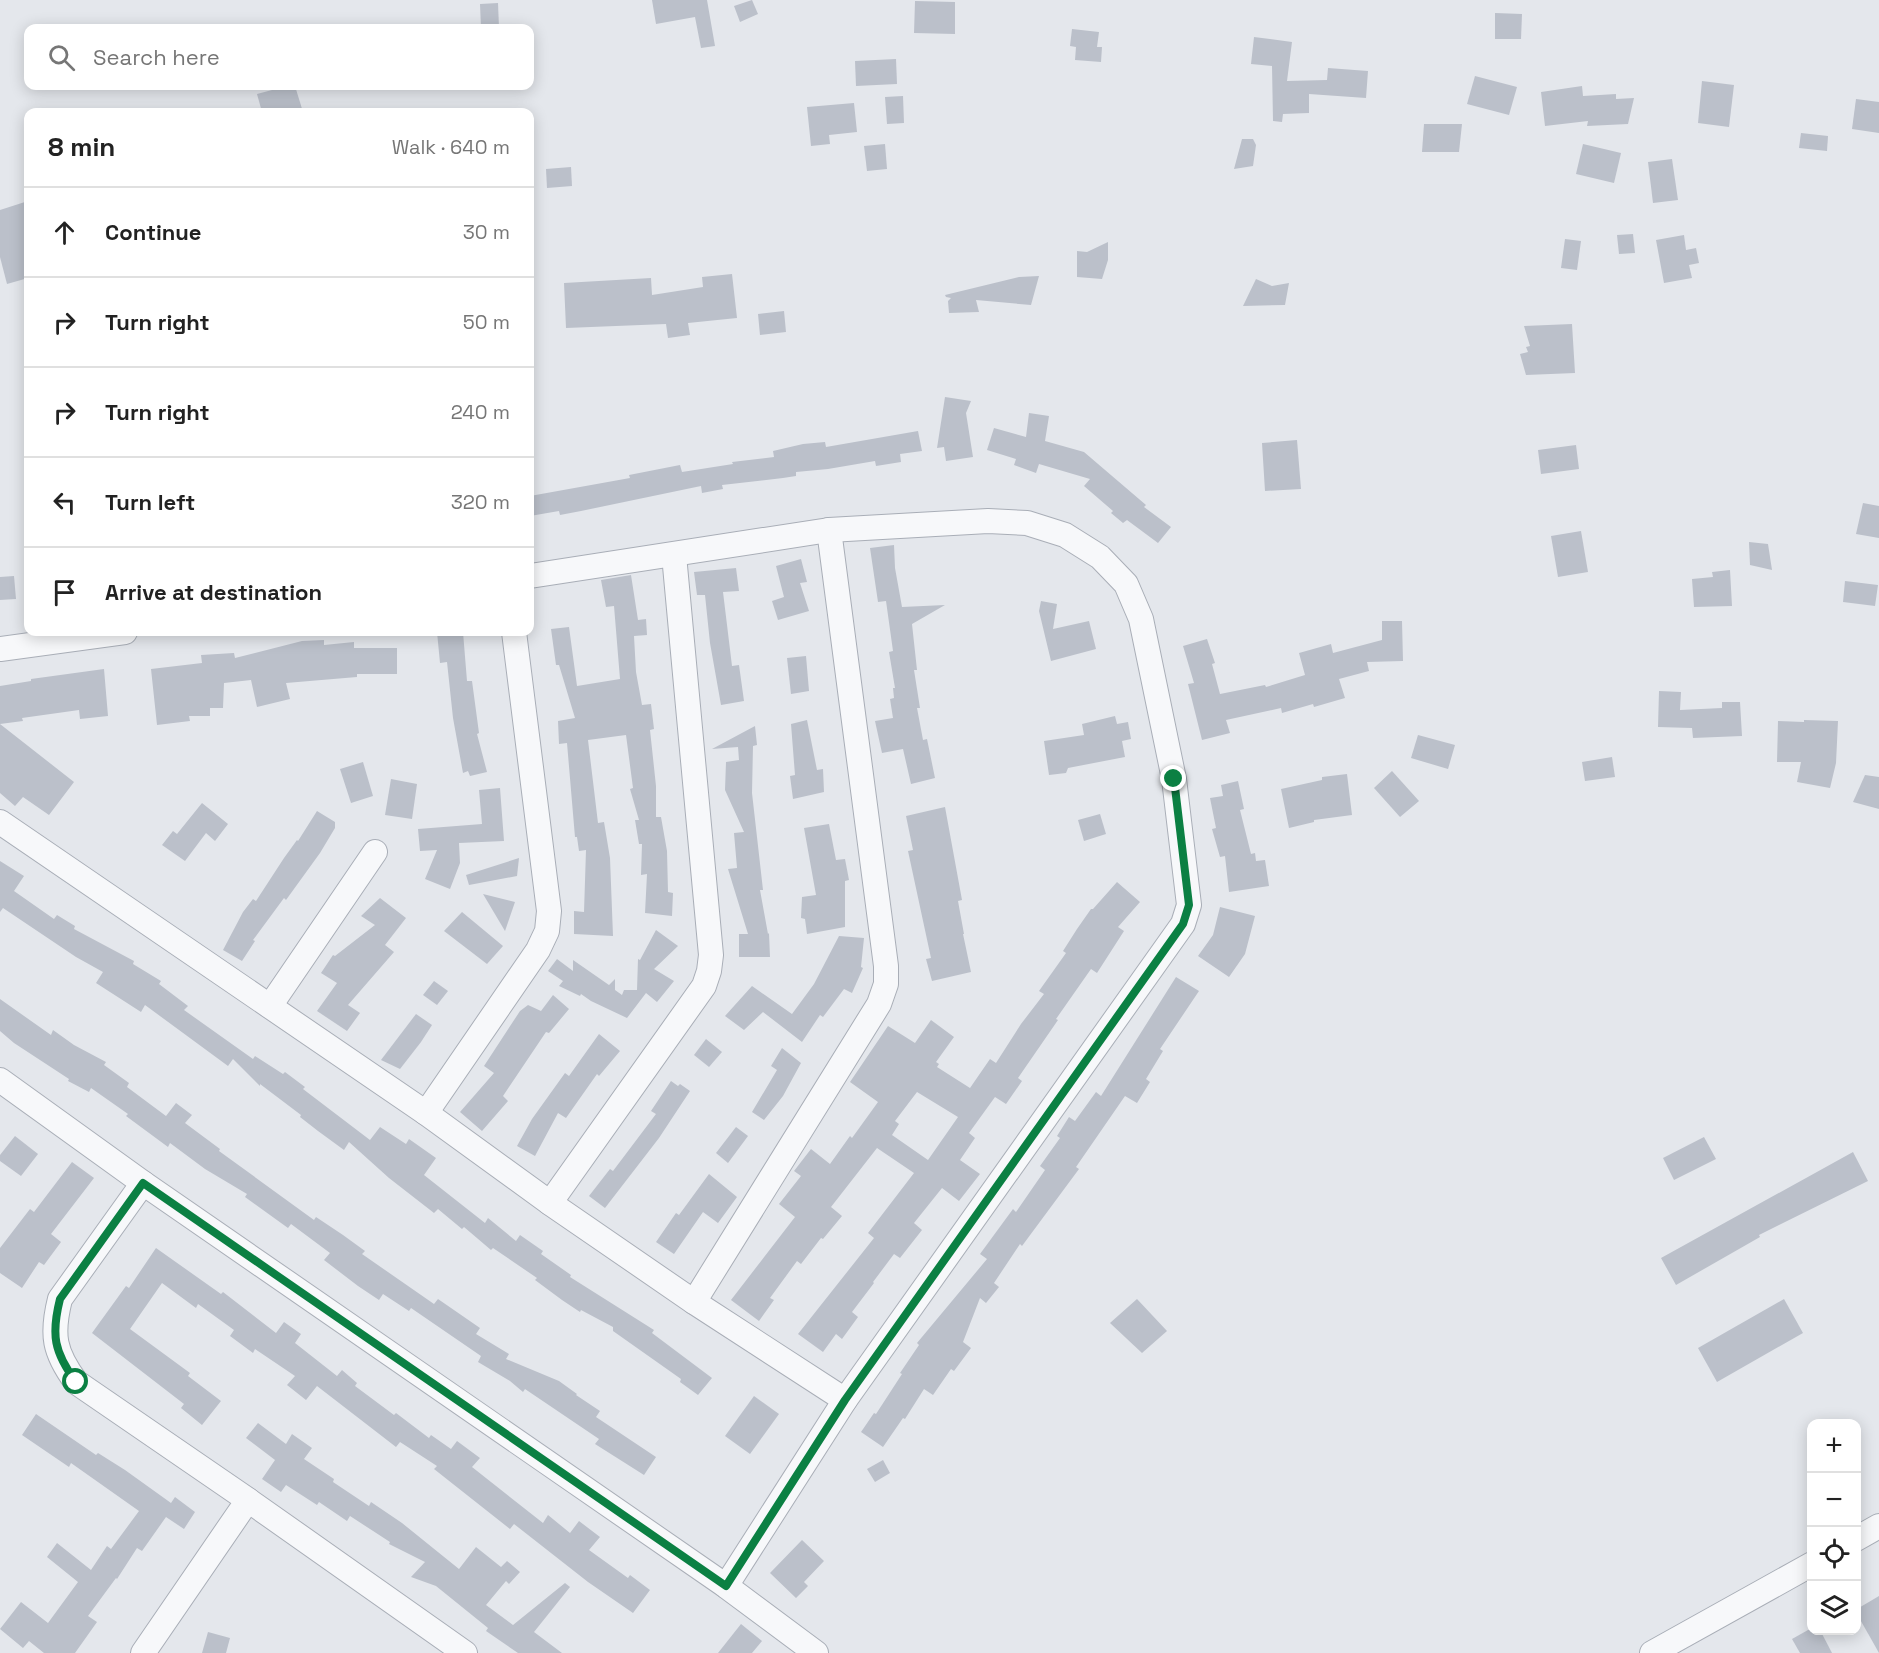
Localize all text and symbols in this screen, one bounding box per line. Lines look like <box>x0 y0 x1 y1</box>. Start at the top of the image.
search box <box>24 24 534 90</box>
icon: search <box>45 41 78 74</box>
text: Search here <box>93 43 220 71</box>
text: 8 min <box>48 130 115 164</box>
text: Walk · 640 m <box>392 134 510 160</box>
icon: ahead <box>48 216 81 249</box>
text: Continue <box>105 218 201 246</box>
text: 30 m <box>463 219 510 245</box>
icon: right <box>48 306 81 339</box>
text: Turn right <box>105 308 210 336</box>
text: 50 m <box>463 309 510 335</box>
icon: right <box>48 396 81 429</box>
text: Turn right <box>105 398 210 426</box>
text: 240 m <box>451 399 510 425</box>
icon: left <box>48 486 81 519</box>
text: Turn left <box>105 488 195 516</box>
text: 320 m <box>451 489 510 515</box>
icon: arrive <box>48 576 81 609</box>
text: Arrive at destination <box>105 578 322 606</box>
route end <box>1160 765 1186 791</box>
route start <box>62 1368 88 1394</box>
map controls <box>1807 1419 1861 1635</box>
button: + <box>1807 1419 1861 1473</box>
button: − <box>1807 1473 1861 1527</box>
button: locate <box>1807 1527 1861 1581</box>
button: layers <box>1807 1581 1861 1635</box>

